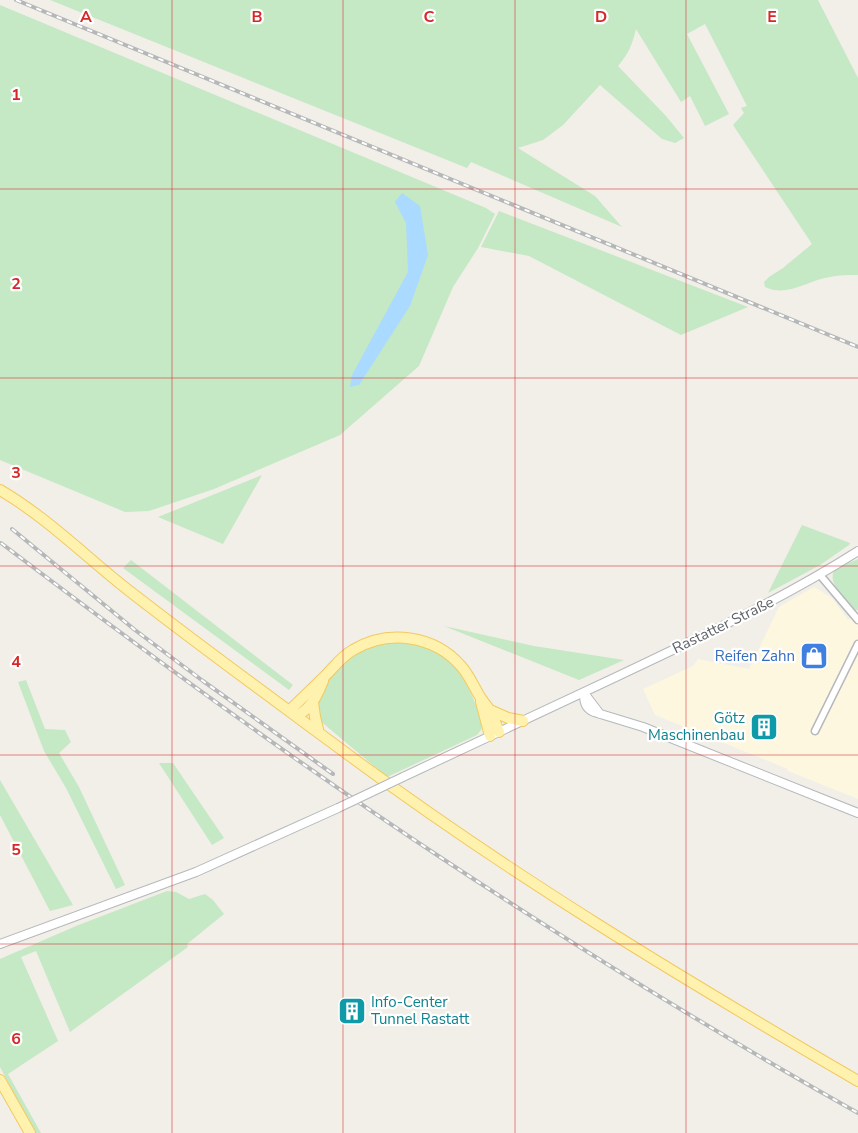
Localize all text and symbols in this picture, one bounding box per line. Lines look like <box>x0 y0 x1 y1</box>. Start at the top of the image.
text: A <box>80 6 92 28</box>
text: B <box>251 6 263 28</box>
text: C <box>424 6 435 28</box>
text: D <box>595 6 607 28</box>
text: E <box>767 6 777 28</box>
text: 1 <box>11 84 21 106</box>
text: 2 <box>11 273 21 295</box>
text: 3 <box>11 462 21 484</box>
street label: Rastatter Straße <box>669 592 777 658</box>
shop icon: Reifen Zahn <box>799 641 829 671</box>
place label: Reifen Zahn <box>715 646 795 666</box>
text: 4 <box>11 651 21 673</box>
place label: Götz Maschinenbau <box>648 708 745 745</box>
building icon: Götz Maschinenbau <box>749 712 779 742</box>
text: 5 <box>11 839 21 861</box>
place label: Info-Center Tunnel Rastatt <box>371 992 470 1029</box>
building icon: Info-Center Tunnel Rastatt <box>337 996 367 1026</box>
text: 6 <box>11 1028 21 1050</box>

